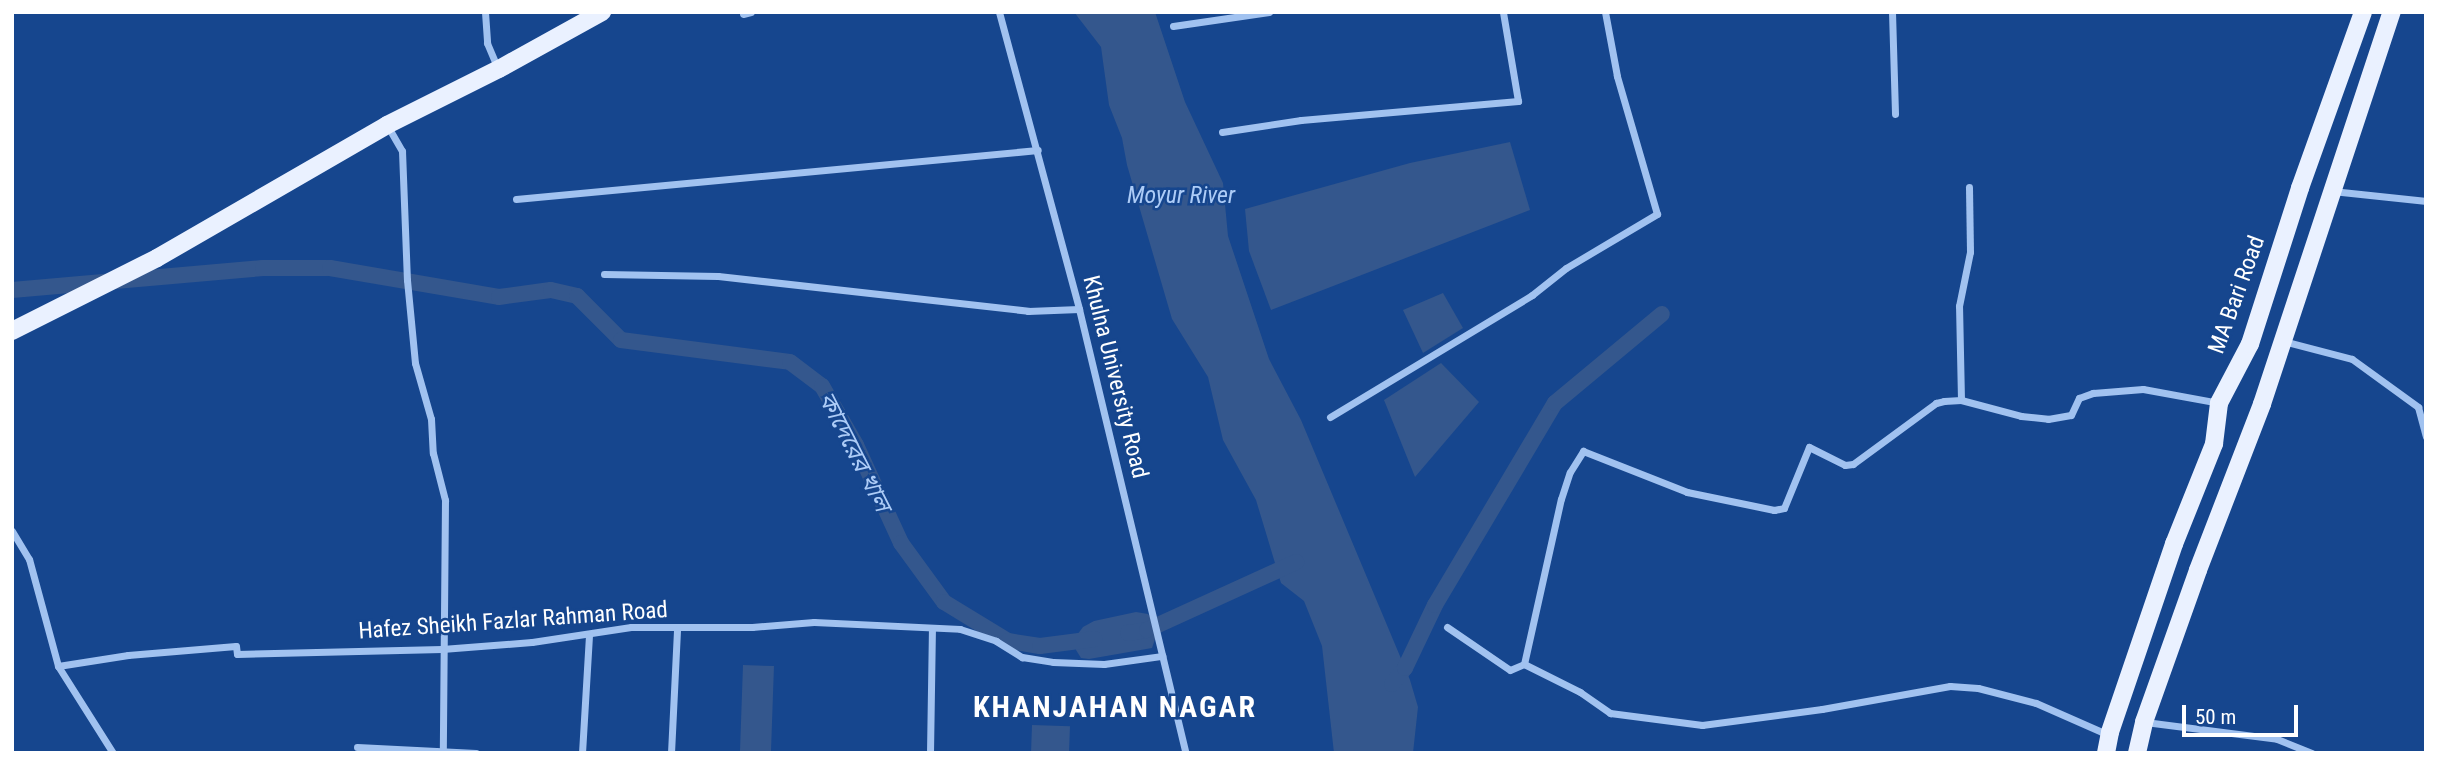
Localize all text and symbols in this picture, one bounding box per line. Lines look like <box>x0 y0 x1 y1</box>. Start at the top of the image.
water label: Moyur River <box>1127 182 1235 210</box>
street label: MA Bari Road <box>2203 232 2271 358</box>
street label: Khulna University Road <box>1076 273 1154 481</box>
water label: কাদেরের খাল <box>812 387 896 517</box>
street label: Hafez Sheikh Fazlar Rahman Road <box>357 596 669 646</box>
district label: KHANJAHAN NAGAR <box>975 689 1255 725</box>
scale bar <box>2186 692 2302 736</box>
text: 50 m <box>2195 705 2236 729</box>

